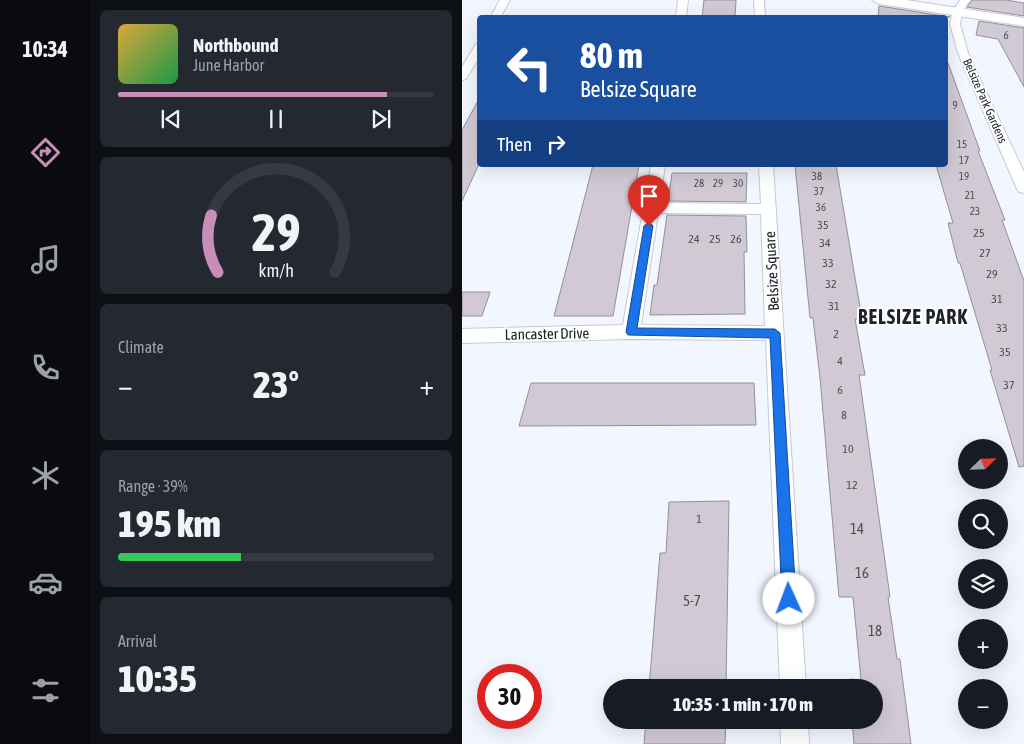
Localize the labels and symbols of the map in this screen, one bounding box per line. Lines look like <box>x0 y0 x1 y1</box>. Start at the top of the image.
house number: 6 <box>1003 29 1009 41</box>
street label: Belsize Park Gardens <box>960 57 1010 145</box>
house number: 9 <box>952 99 958 111</box>
house number: 15 <box>957 138 967 150</box>
house number: 17 <box>959 154 969 166</box>
house number: 38 <box>812 170 822 182</box>
house number: 19 <box>959 170 969 182</box>
pin <box>628 175 670 226</box>
house number: 28 <box>694 177 704 189</box>
house number: 29 <box>713 177 723 189</box>
house number: 30 <box>733 177 743 189</box>
house number: 37 <box>814 185 824 197</box>
house number: 21 <box>965 189 975 201</box>
house number: 36 <box>816 201 826 213</box>
house number: 23 <box>970 205 980 217</box>
house number: 35 <box>817 218 829 232</box>
house number: 25 <box>973 226 985 240</box>
street label: Belsize Square <box>761 231 782 311</box>
house number: 24 <box>688 232 700 246</box>
house number: 25 <box>709 232 721 246</box>
house number: 26 <box>730 232 742 246</box>
house number: 34 <box>819 236 831 250</box>
house number: 27 <box>979 246 991 260</box>
house number: 33 <box>822 256 834 270</box>
house number: 29 <box>986 267 998 281</box>
house number: 32 <box>825 277 837 291</box>
house number: 31 <box>991 292 1003 306</box>
house number: 31 <box>828 299 840 313</box>
district label: BELSIZE PARK <box>858 305 968 328</box>
house number: 33 <box>996 321 1008 335</box>
street label: Lancaster Drive <box>505 324 590 343</box>
house number: 2 <box>833 327 839 341</box>
house number: 35 <box>999 345 1011 359</box>
house number: 4 <box>837 354 843 368</box>
house number: 37 <box>1003 378 1015 392</box>
house number: 6 <box>837 383 843 397</box>
house number: 8 <box>841 408 847 422</box>
north arrow <box>958 439 1008 489</box>
house number: 10 <box>842 442 854 456</box>
house number: 12 <box>846 478 858 492</box>
house number: 1 <box>696 512 702 526</box>
house number: 14 <box>850 520 864 537</box>
house number: 16 <box>855 564 869 581</box>
position arrow <box>762 572 814 624</box>
house number: 5-7 <box>683 592 701 609</box>
house number: 18 <box>868 622 882 639</box>
speed limit sign: 30 <box>477 664 542 729</box>

